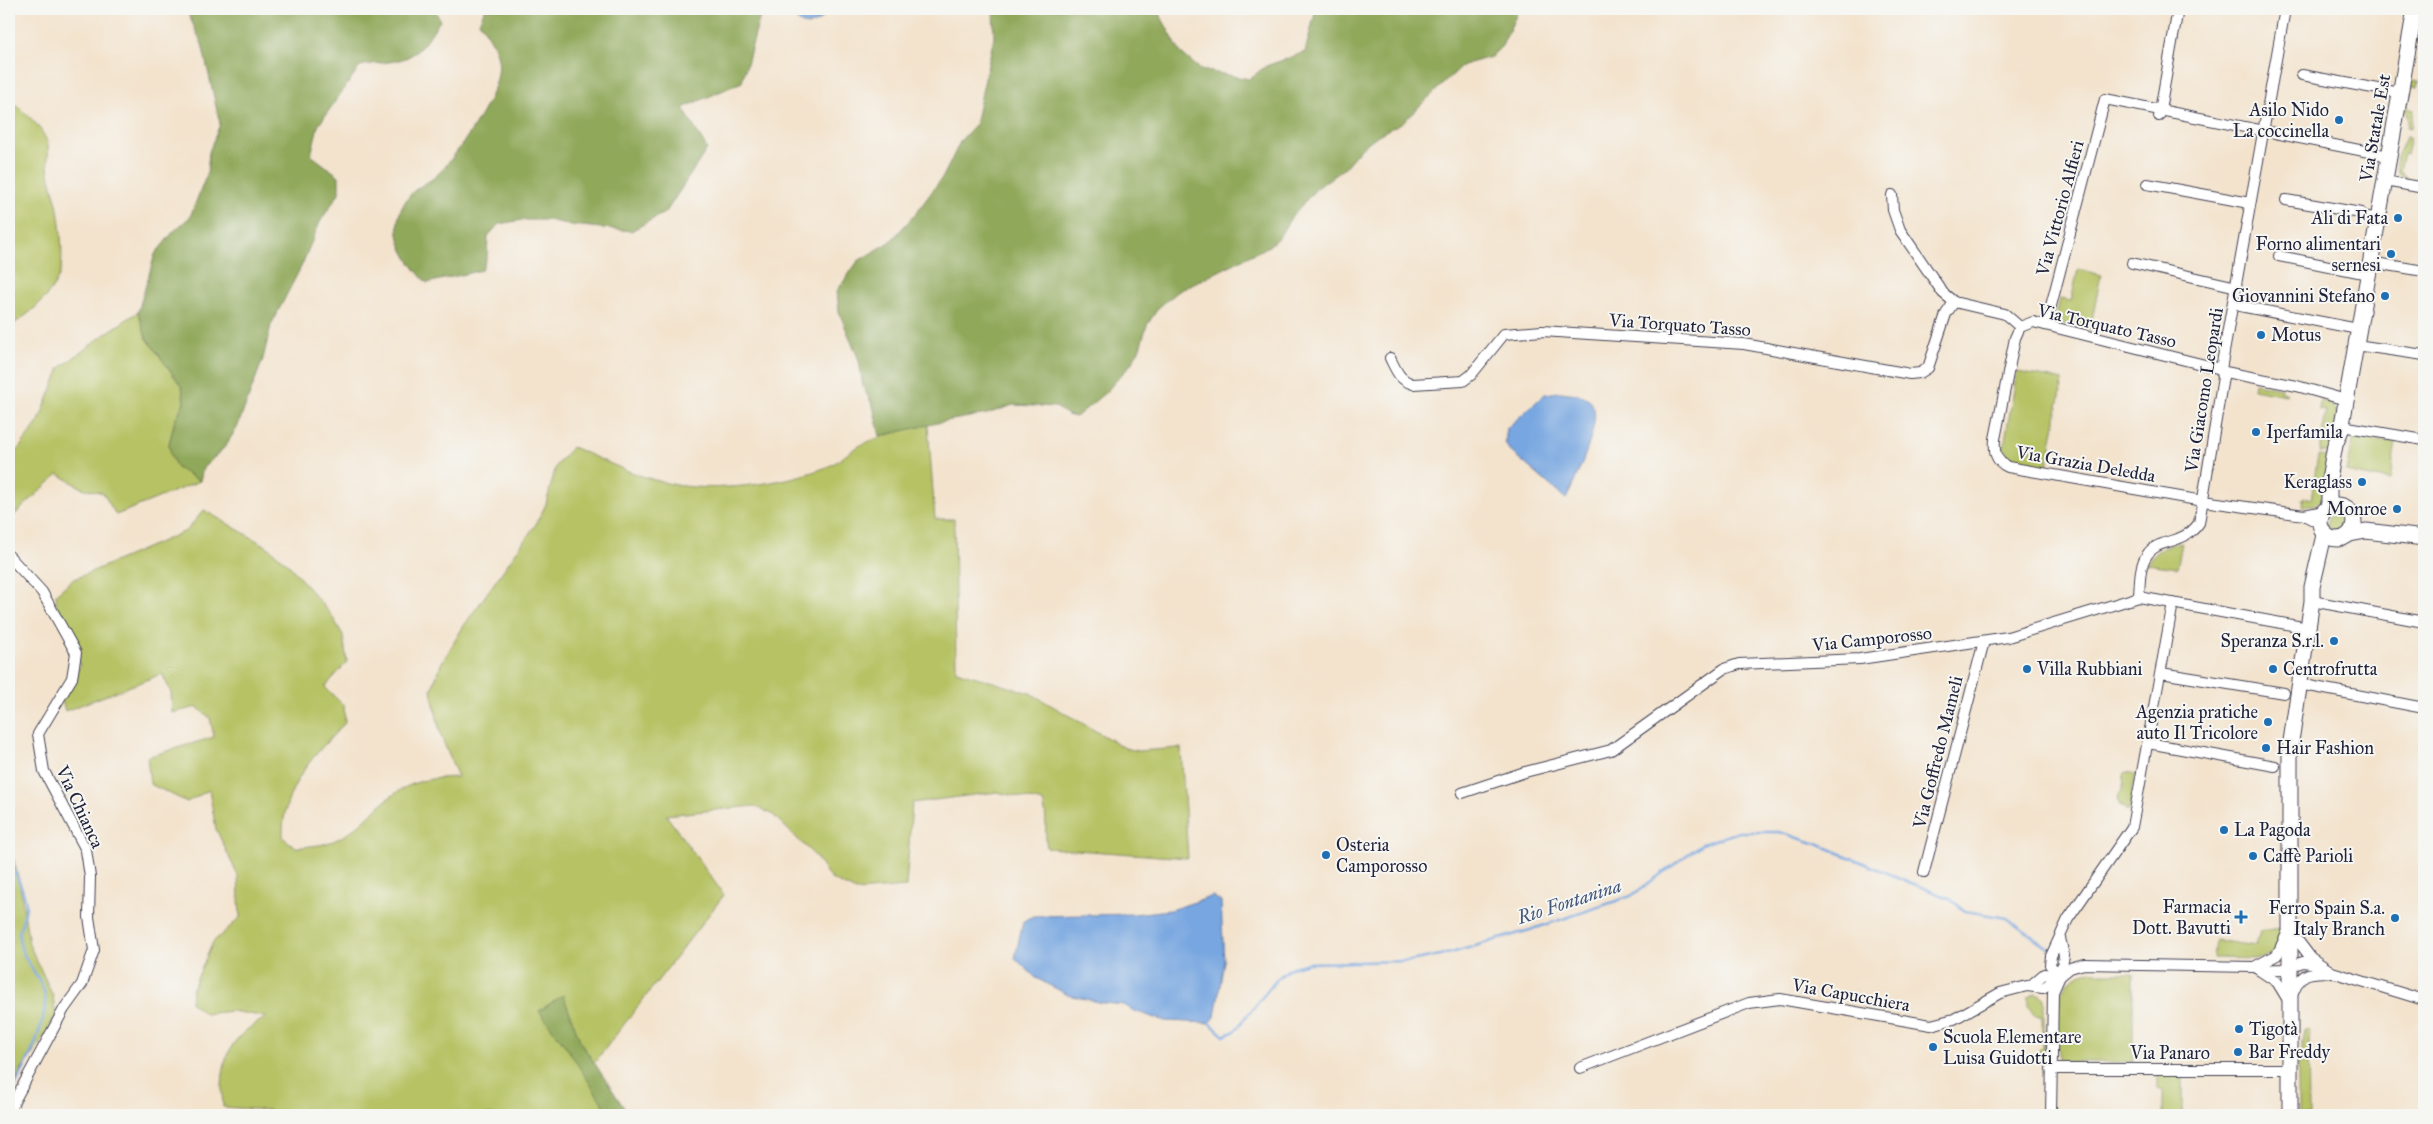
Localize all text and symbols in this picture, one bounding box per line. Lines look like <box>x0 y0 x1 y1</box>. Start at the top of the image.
street label: Via Statale Est <box>2355 72 2395 185</box>
place label: Asilo Nido La coccinella <box>2233 99 2329 142</box>
marker: Asilo Nido La coccinella <box>2333 114 2345 126</box>
street label: Via Vittorio Alfieri <box>2031 138 2089 279</box>
place label: Ali di Fata <box>2310 207 2388 229</box>
marker: Ali di Fata <box>2392 212 2404 224</box>
place label: Forno alimentari sernesi <box>2256 233 2381 276</box>
marker: Forno alimentari sernesi <box>2385 248 2397 260</box>
place label: Giovannini Stefano <box>2232 285 2375 307</box>
marker: Giovannini Stefano <box>2379 290 2391 302</box>
street label: Via Torquato Tasso <box>2034 299 2179 354</box>
street label: Via Giacomo Leopardi <box>2180 306 2228 475</box>
street label: Via Torquato Tasso <box>1607 309 1752 342</box>
place label: Motus <box>2271 324 2321 346</box>
marker: Motus <box>2255 329 2267 341</box>
place label: Iperfamila <box>2266 421 2343 443</box>
marker: Iperfamila <box>2250 426 2262 438</box>
street label: Via Grazia Deledda <box>2014 441 2158 487</box>
place label: Keraglass <box>2284 471 2352 494</box>
marker: Keraglass <box>2356 476 2368 488</box>
place label: Monroe <box>2326 498 2387 520</box>
marker: Monroe <box>2391 503 2403 515</box>
street label: Via Camporosso <box>1810 622 1933 656</box>
place label: Speranza S.r.l. <box>2221 630 2324 652</box>
marker: Speranza S.r.l. <box>2328 635 2340 647</box>
place label: Villa Rubbiani <box>2036 658 2142 680</box>
place label: Centrofrutta <box>2283 658 2378 680</box>
marker: Villa Rubbiani <box>2021 663 2033 675</box>
marker: Centrofrutta <box>2267 663 2279 675</box>
street label: Via Goffredo Mameli <box>1908 673 1968 832</box>
place label: Agenzia pratiche auto Il Tricolore <box>2135 701 2258 744</box>
marker: Agenzia pratiche auto Il Tricolore <box>2262 716 2274 728</box>
place label: Hair Fashion <box>2276 737 2374 759</box>
marker: Hair Fashion <box>2260 742 2272 754</box>
street label: Via Chianca <box>51 761 109 852</box>
place label: La Pagoda <box>2234 819 2311 842</box>
marker: La Pagoda <box>2218 824 2230 836</box>
place label: Osteria Camporosso <box>1336 834 1427 877</box>
place label: Caffè Parioli <box>2263 845 2353 867</box>
marker: Osteria Camporosso <box>1320 849 1332 861</box>
marker: Caffè Parioli <box>2247 850 2259 862</box>
water label: Rio Fontanina <box>1513 874 1624 929</box>
place label: Farmacia Dott. Bavutti <box>2132 896 2231 939</box>
place label: Ferro Spain S.a. Italy Branch <box>2269 897 2385 940</box>
marker: Farmacia Dott. Bavutti <box>2235 911 2247 923</box>
marker: Ferro Spain S.a. Italy Branch <box>2389 912 2401 924</box>
street label: Via Capucchiera <box>1789 974 1912 1016</box>
place label: Tigotà <box>2249 1018 2298 1041</box>
marker: Tigotà <box>2233 1023 2245 1035</box>
place label: Scuola Elementare Luisa Guidotti <box>1943 1026 2082 1069</box>
marker: Scuola Elementare Luisa Guidotti <box>1927 1041 1939 1053</box>
place label: Bar Freddy <box>2248 1041 2331 1063</box>
street label: Via Panaro <box>2129 1042 2210 1064</box>
marker: Bar Freddy <box>2232 1046 2244 1058</box>

